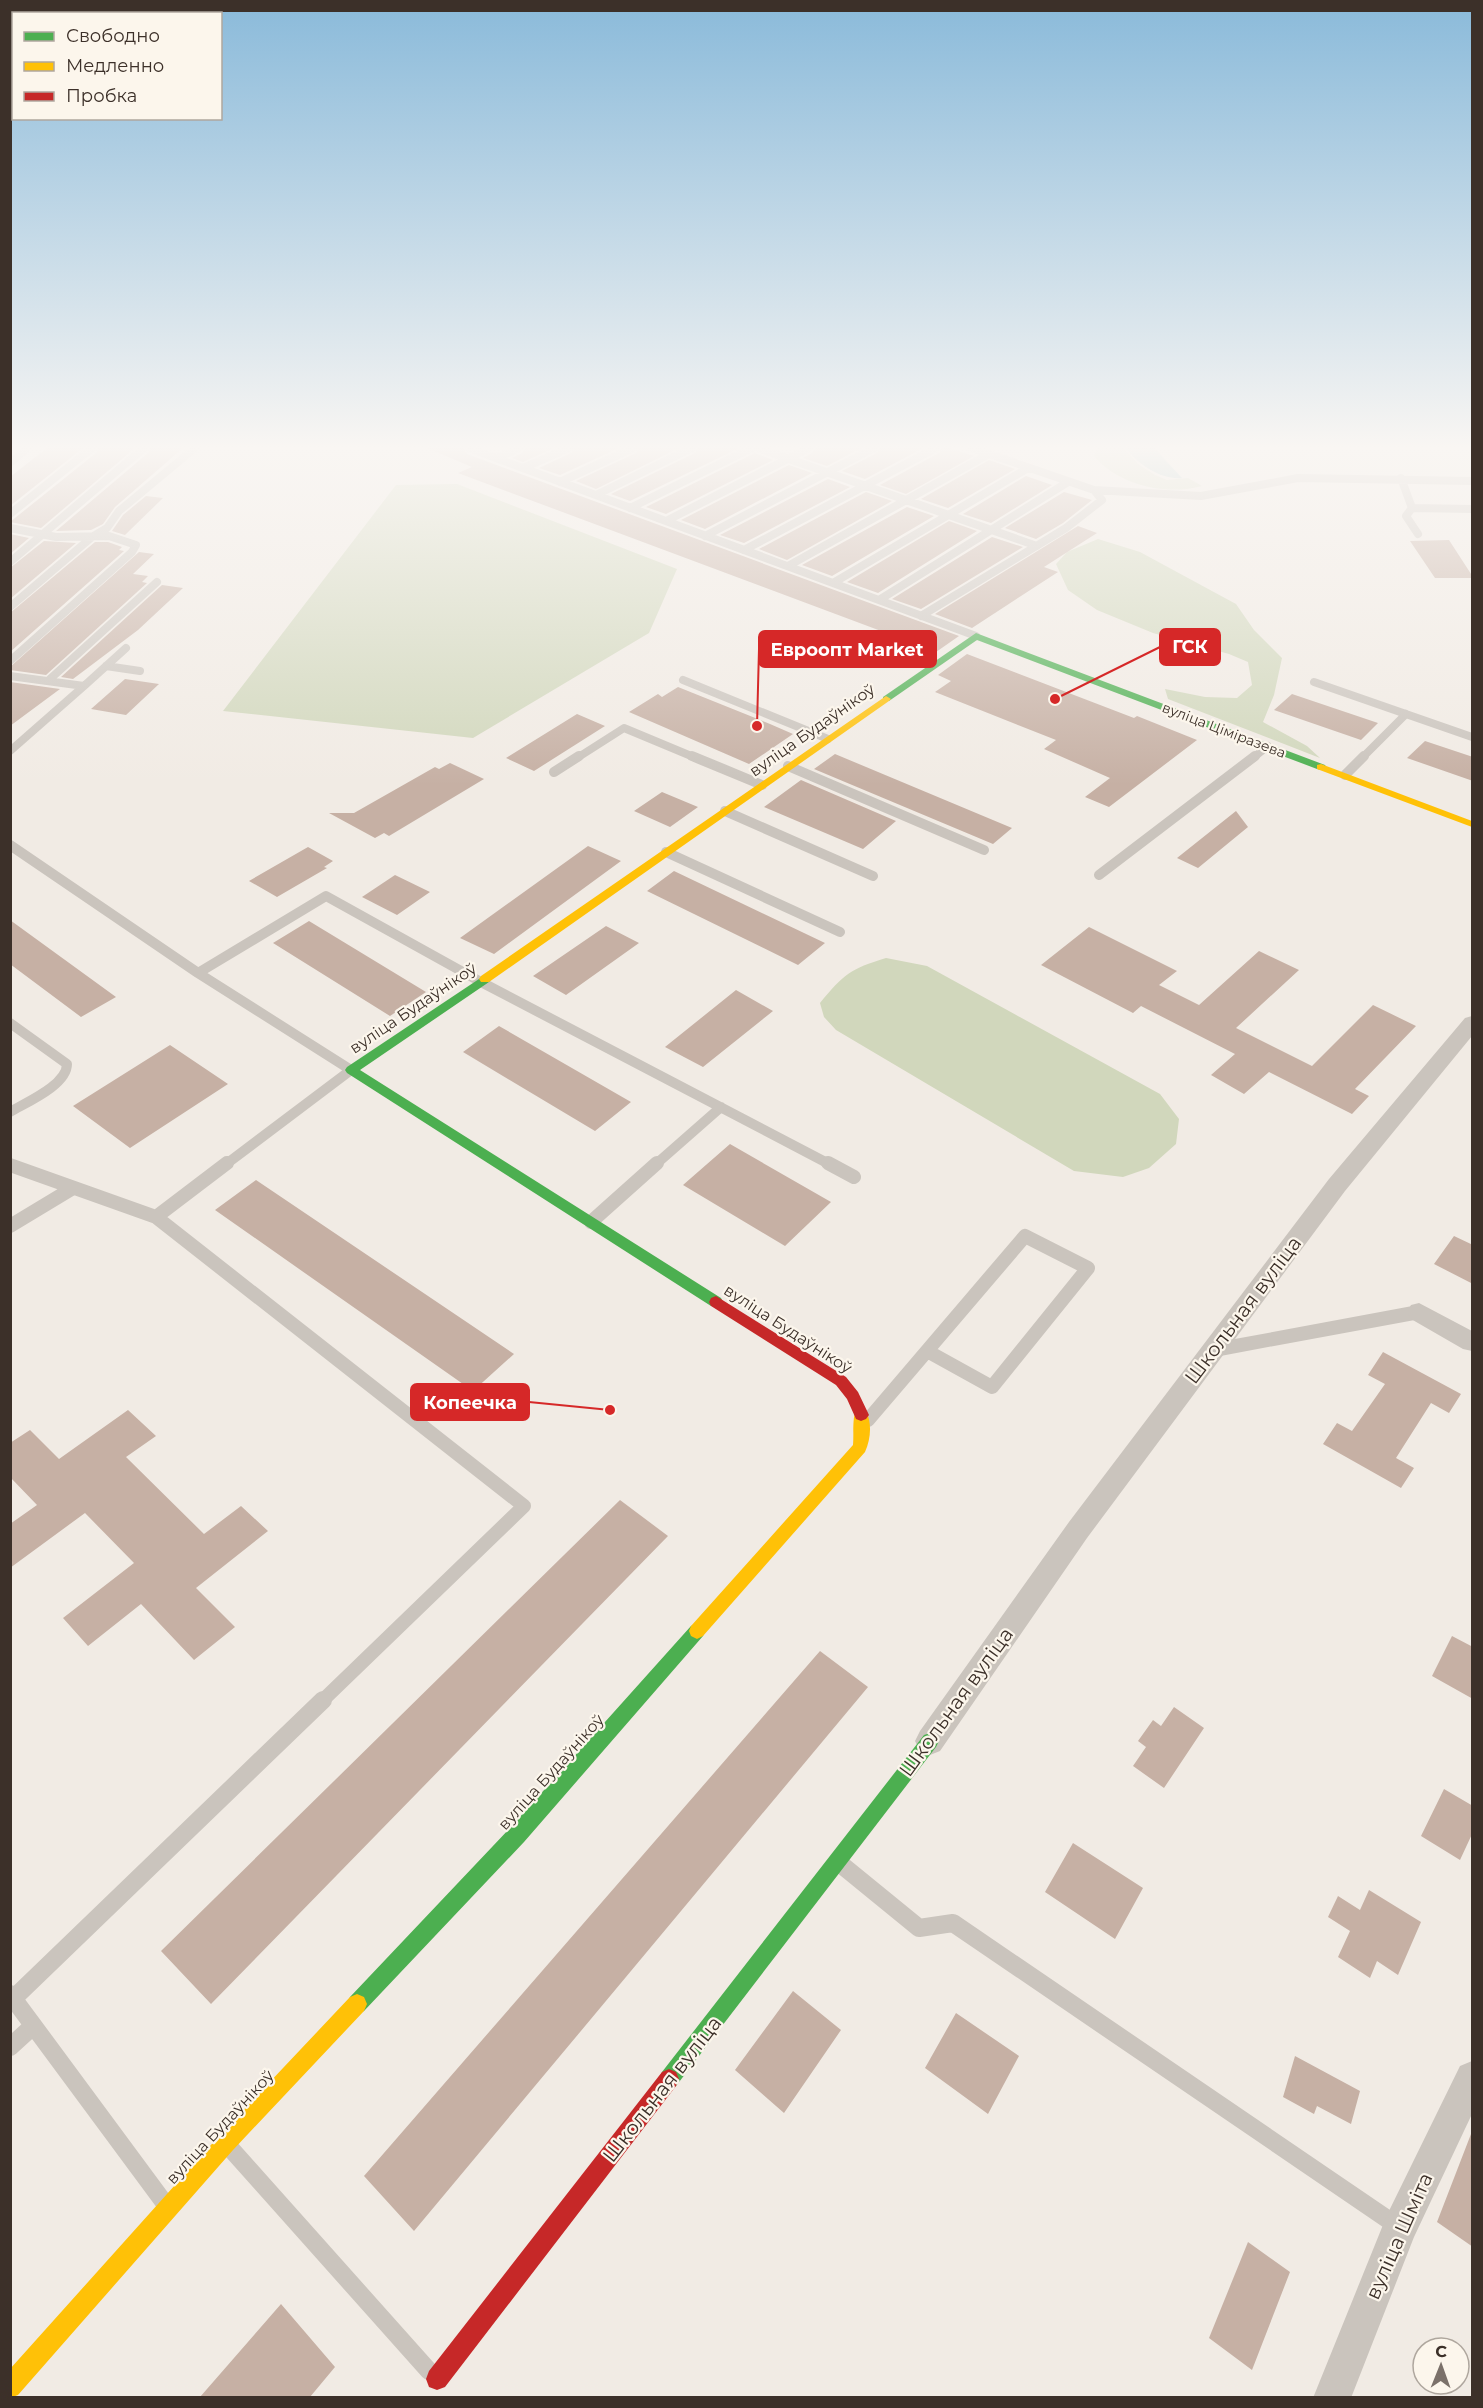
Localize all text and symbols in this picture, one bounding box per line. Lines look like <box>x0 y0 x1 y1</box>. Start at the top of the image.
legend <box>12 12 222 120</box>
text: Свободно <box>66 25 160 47</box>
text: Медленно <box>66 55 164 77</box>
text: Пробка <box>66 85 137 107</box>
callout: ГСК <box>1160 629 1220 665</box>
callout: Евроопт Market <box>759 631 936 667</box>
text: ГСК <box>1172 636 1209 658</box>
text: Евроопт Market <box>771 639 924 661</box>
street label: вуліца Будаўнікоў <box>746 679 878 780</box>
street label: вуліца Ціміразева <box>1160 698 1288 762</box>
street label: вуліца Будаўнікоў <box>346 958 480 1058</box>
street label: Школьная вуліца <box>1180 1231 1306 1389</box>
street label: вуліца Будаўнікоў <box>720 1280 856 1378</box>
callout: Копеечка <box>411 1384 529 1420</box>
text: Копеечка <box>423 1392 517 1414</box>
street label: Школьная вуліца <box>894 1623 1018 1781</box>
street label: вуліца Будаўнікоў <box>494 1710 608 1834</box>
street label: Школьная вуліца <box>598 2011 726 2167</box>
street label: вуліца Будаўнікоў <box>162 2066 278 2188</box>
street label: вуліца Шміта <box>1360 2169 1438 2303</box>
north arrow <box>1411 2336 1471 2396</box>
text: С <box>1435 2342 1448 2361</box>

